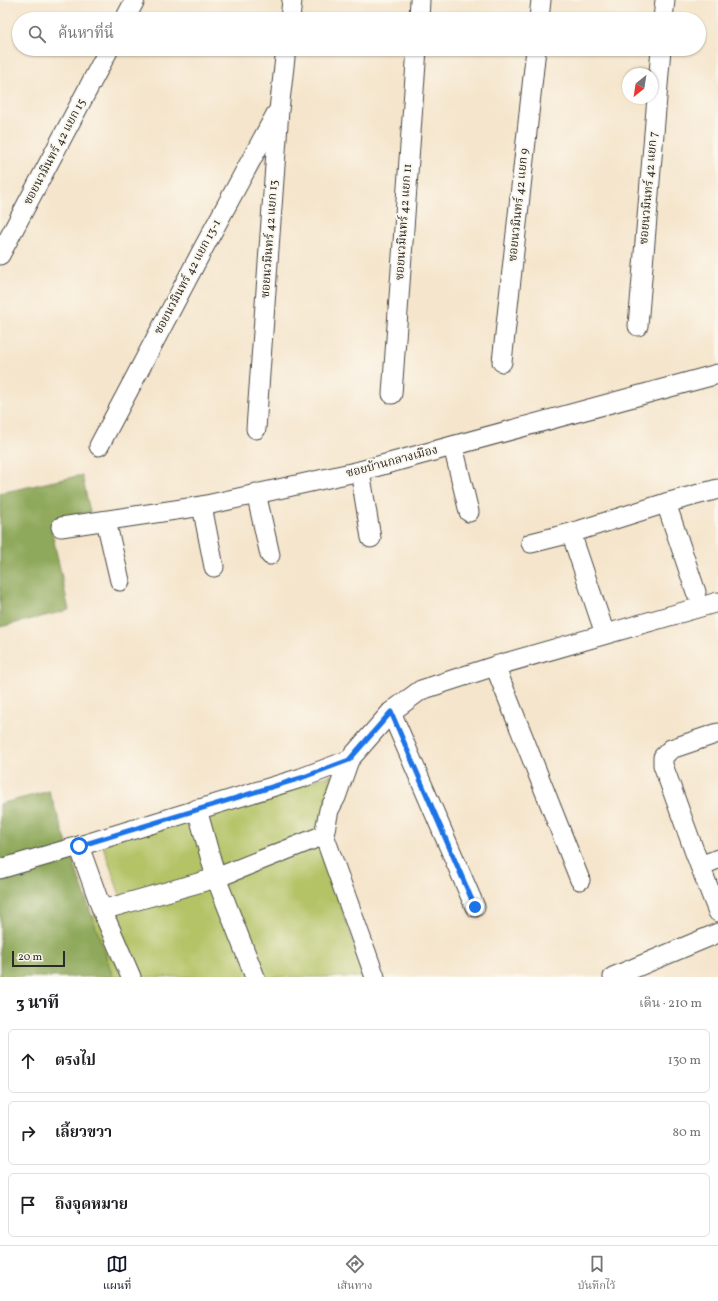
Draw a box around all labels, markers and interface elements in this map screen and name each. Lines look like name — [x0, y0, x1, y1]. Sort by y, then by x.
search box — [12, 12, 706, 56]
icon: search — [26, 23, 48, 45]
text: ค้นหาที่นี่ — [58, 24, 114, 45]
north arrow — [622, 68, 658, 104]
street label: ซอยนวมินทร์ 42 แยก 15 — [20, 96, 90, 208]
street label: ซอยนวมินทร์ 42 แยก 7 — [636, 131, 662, 245]
street label: ซอยนวมินทร์ 42 แยก 9 — [505, 147, 533, 263]
street label: ซอยนวมินทร์ 42 แยก 11 — [392, 163, 416, 281]
street label: ซอยนวมินทร์ 42 แยก 13 — [258, 179, 282, 299]
street label: ซอยนวมินทร์ 42 แยก 13-1 — [151, 217, 225, 337]
street label: ซอยบ้านกลางเมือง — [344, 442, 440, 482]
route start — [70, 837, 88, 855]
route end — [466, 898, 484, 916]
scale bar — [12, 949, 65, 968]
text: 20 m — [18, 950, 42, 965]
text: 3 นาที — [16, 992, 59, 1015]
text: เดิน · 210 m — [639, 995, 702, 1013]
icon: ahead — [17, 1050, 39, 1072]
text: ตรงไป — [55, 1051, 96, 1072]
text: 130 m — [668, 1052, 701, 1070]
icon: right — [17, 1122, 39, 1144]
text: เลี้ยวขวา — [55, 1123, 112, 1144]
text: 80 m — [672, 1124, 701, 1142]
icon: arrive — [17, 1194, 39, 1216]
text: ถึงจุดหมาย — [55, 1195, 128, 1216]
tab: แผนที่ — [103, 1253, 131, 1295]
tab: เส้นทาง — [337, 1253, 373, 1295]
tab: บันทึกไว้ — [578, 1253, 615, 1295]

